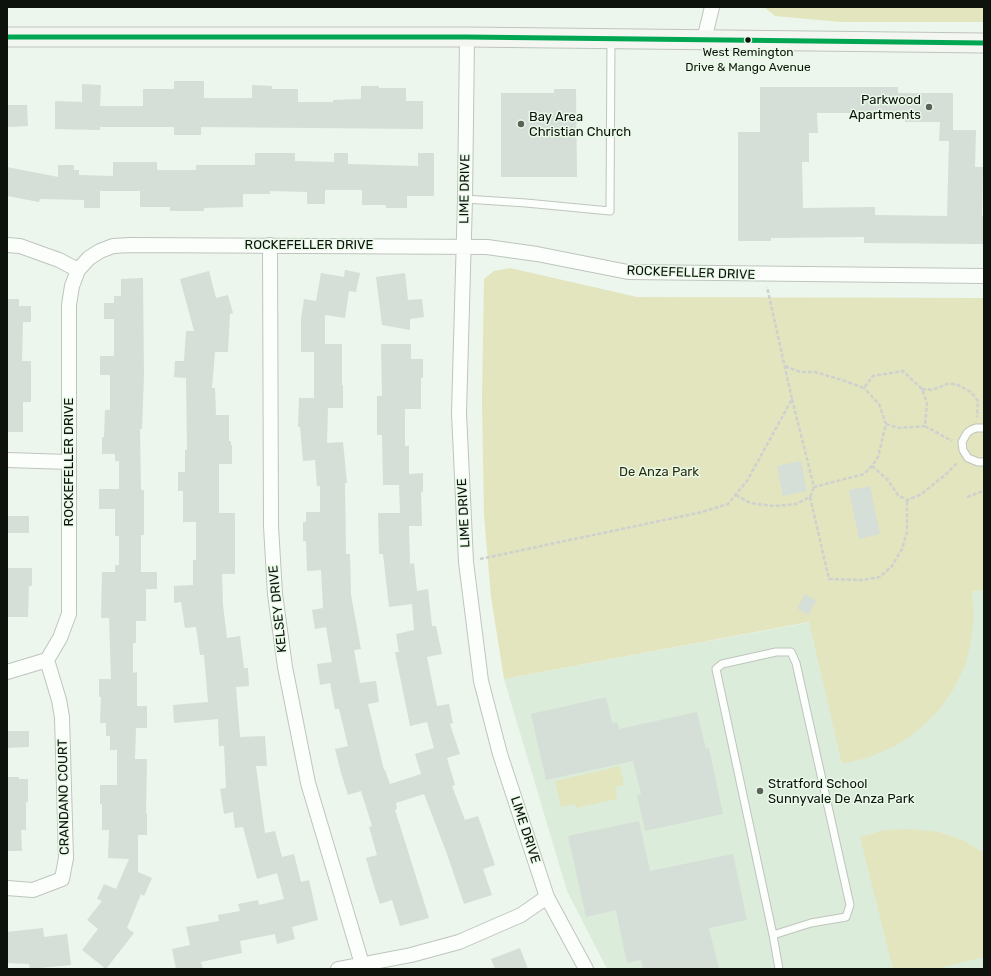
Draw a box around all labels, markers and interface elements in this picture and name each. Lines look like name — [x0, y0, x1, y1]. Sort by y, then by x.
marker: West Remington Drive & Mango Avenue — [743, 35, 753, 45]
place label: West Remington Drive & Mango Avenue — [685, 46, 811, 74]
place label: Parkwood Apartments — [849, 92, 921, 123]
marker: Parkwood Apartments — [924, 102, 934, 112]
place label: Bay Area Christian Church — [529, 109, 631, 140]
marker: Bay Area Christian Church — [516, 119, 526, 129]
street label: LIME DRIVE — [457, 154, 473, 224]
street label: ROCKEFELLER DRIVE — [245, 237, 373, 253]
street label: ROCKEFELLER DRIVE — [626, 263, 756, 283]
street label: ROCKEFELLER DRIVE — [61, 398, 77, 526]
park label: De Anza Park — [619, 464, 699, 480]
street label: LIME DRIVE — [454, 478, 474, 548]
street label: KELSEY DRIVE — [266, 564, 290, 654]
street label: CRANDANO COURT — [55, 739, 73, 855]
place label: Stratford School Sunnyvale De Anza Park — [768, 776, 914, 807]
marker: Stratford School Sunnyvale De Anza Park — [755, 786, 765, 796]
street label: LIME DRIVE — [507, 794, 543, 866]

